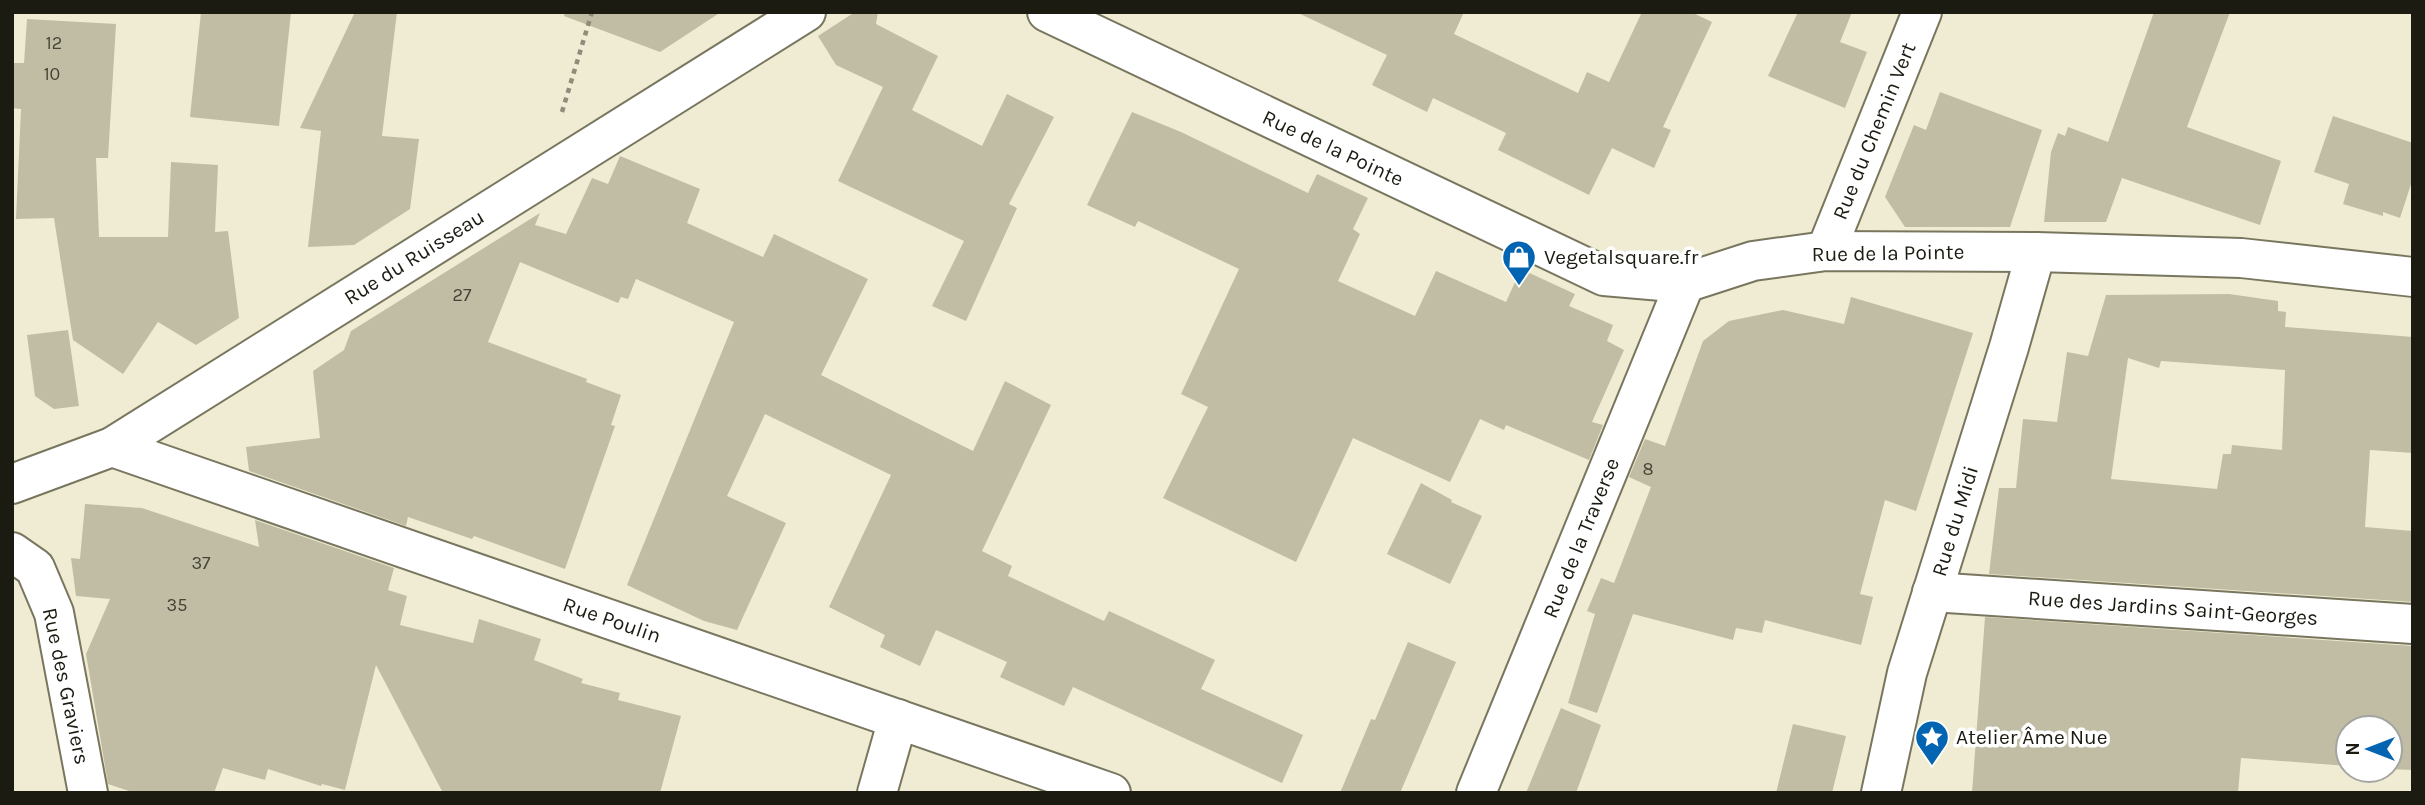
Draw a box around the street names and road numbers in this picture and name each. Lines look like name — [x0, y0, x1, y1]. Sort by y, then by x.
street label: Rue du Chemin Vert — [1828, 39, 1921, 223]
street label: Rue de la Pointe — [1259, 105, 1407, 191]
street label: Rue du Ruisseau — [340, 204, 488, 310]
street label: Rue de la Pointe — [1811, 240, 1965, 266]
street label: Rue de la Traverse — [1538, 454, 1624, 622]
street label: Rue du Midi — [1927, 463, 1983, 579]
street label: Rue des Jardins Saint-Georges — [2027, 586, 2319, 630]
street label: Rue Poulin — [560, 592, 664, 648]
street label: Rue des Graviers — [38, 605, 94, 767]

